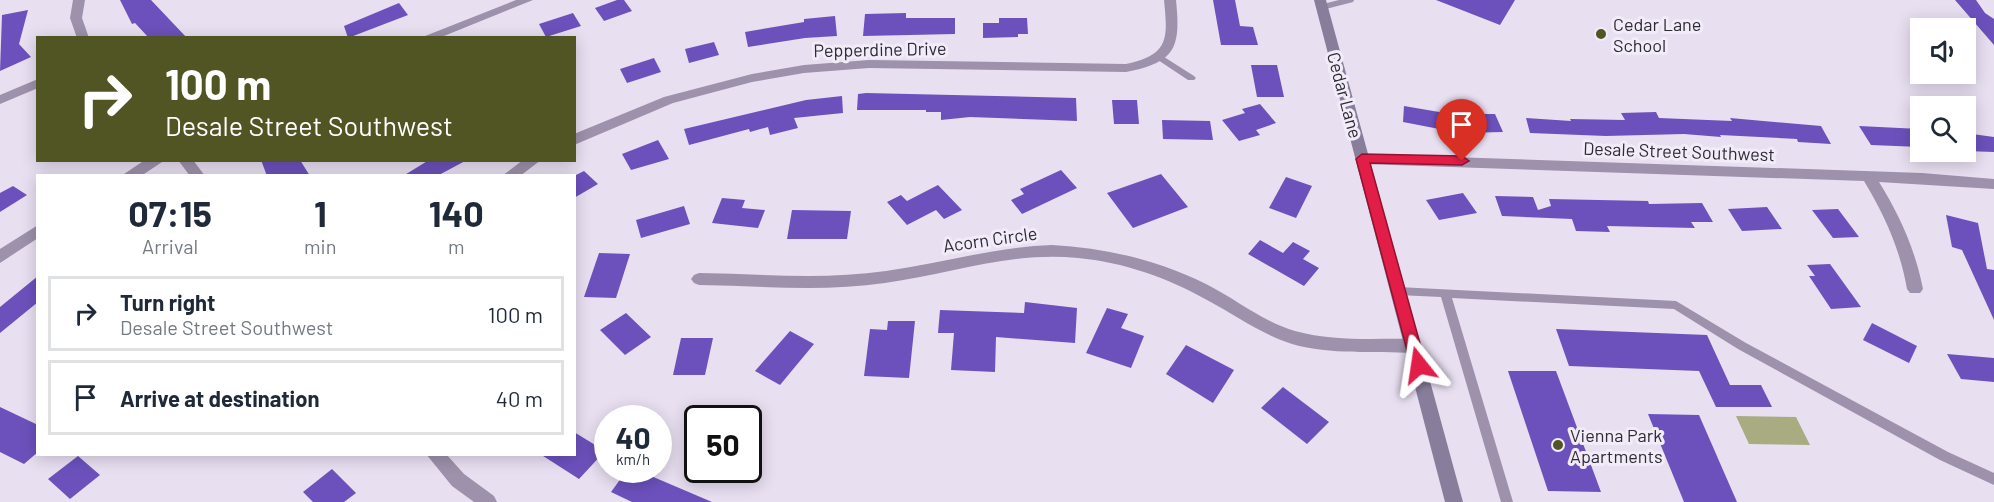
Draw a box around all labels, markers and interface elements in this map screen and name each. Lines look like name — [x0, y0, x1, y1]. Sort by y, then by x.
place label: Cedar Lane School — [1613, 13, 1701, 56]
map controls — [1910, 18, 1976, 162]
button: sound — [1910, 18, 1976, 84]
marker: Cedar Lane School — [1594, 27, 1608, 41]
street label: Pepperdine Drive — [813, 37, 947, 61]
street label: Cedar Lane — [1323, 50, 1367, 140]
text: 100 m — [165, 58, 271, 108]
icon: right — [66, 60, 144, 138]
button: search — [1910, 96, 1976, 162]
pin — [1436, 99, 1487, 161]
icon: arrive — [1445, 108, 1478, 141]
text: Desale Street Southwest — [165, 109, 453, 141]
street label: Desale Street Southwest — [1583, 137, 1775, 165]
text: 07:15 — [128, 191, 212, 234]
text: 1 — [314, 191, 327, 234]
text: 140 — [429, 191, 484, 234]
street label: Acorn Circle — [942, 222, 1038, 256]
text: Arrival — [142, 234, 198, 258]
text: min — [304, 234, 337, 258]
text: m — [448, 234, 465, 258]
text: Turn right — [120, 289, 215, 315]
icon: right — [69, 297, 102, 330]
text: 100 m — [488, 301, 543, 327]
text: Desale Street Southwest — [120, 315, 333, 339]
position arrow — [1387, 333, 1451, 397]
icon: arrive — [69, 381, 102, 414]
text: Arrive at destination — [120, 385, 319, 411]
text: 40 m — [496, 385, 543, 411]
speed limit sign: 50 — [684, 405, 762, 483]
text: 40 — [615, 419, 651, 455]
place label: Vienna Park Apartments — [1570, 424, 1663, 467]
marker: Vienna Park Apartments — [1551, 438, 1565, 452]
text: km/h — [616, 450, 650, 468]

